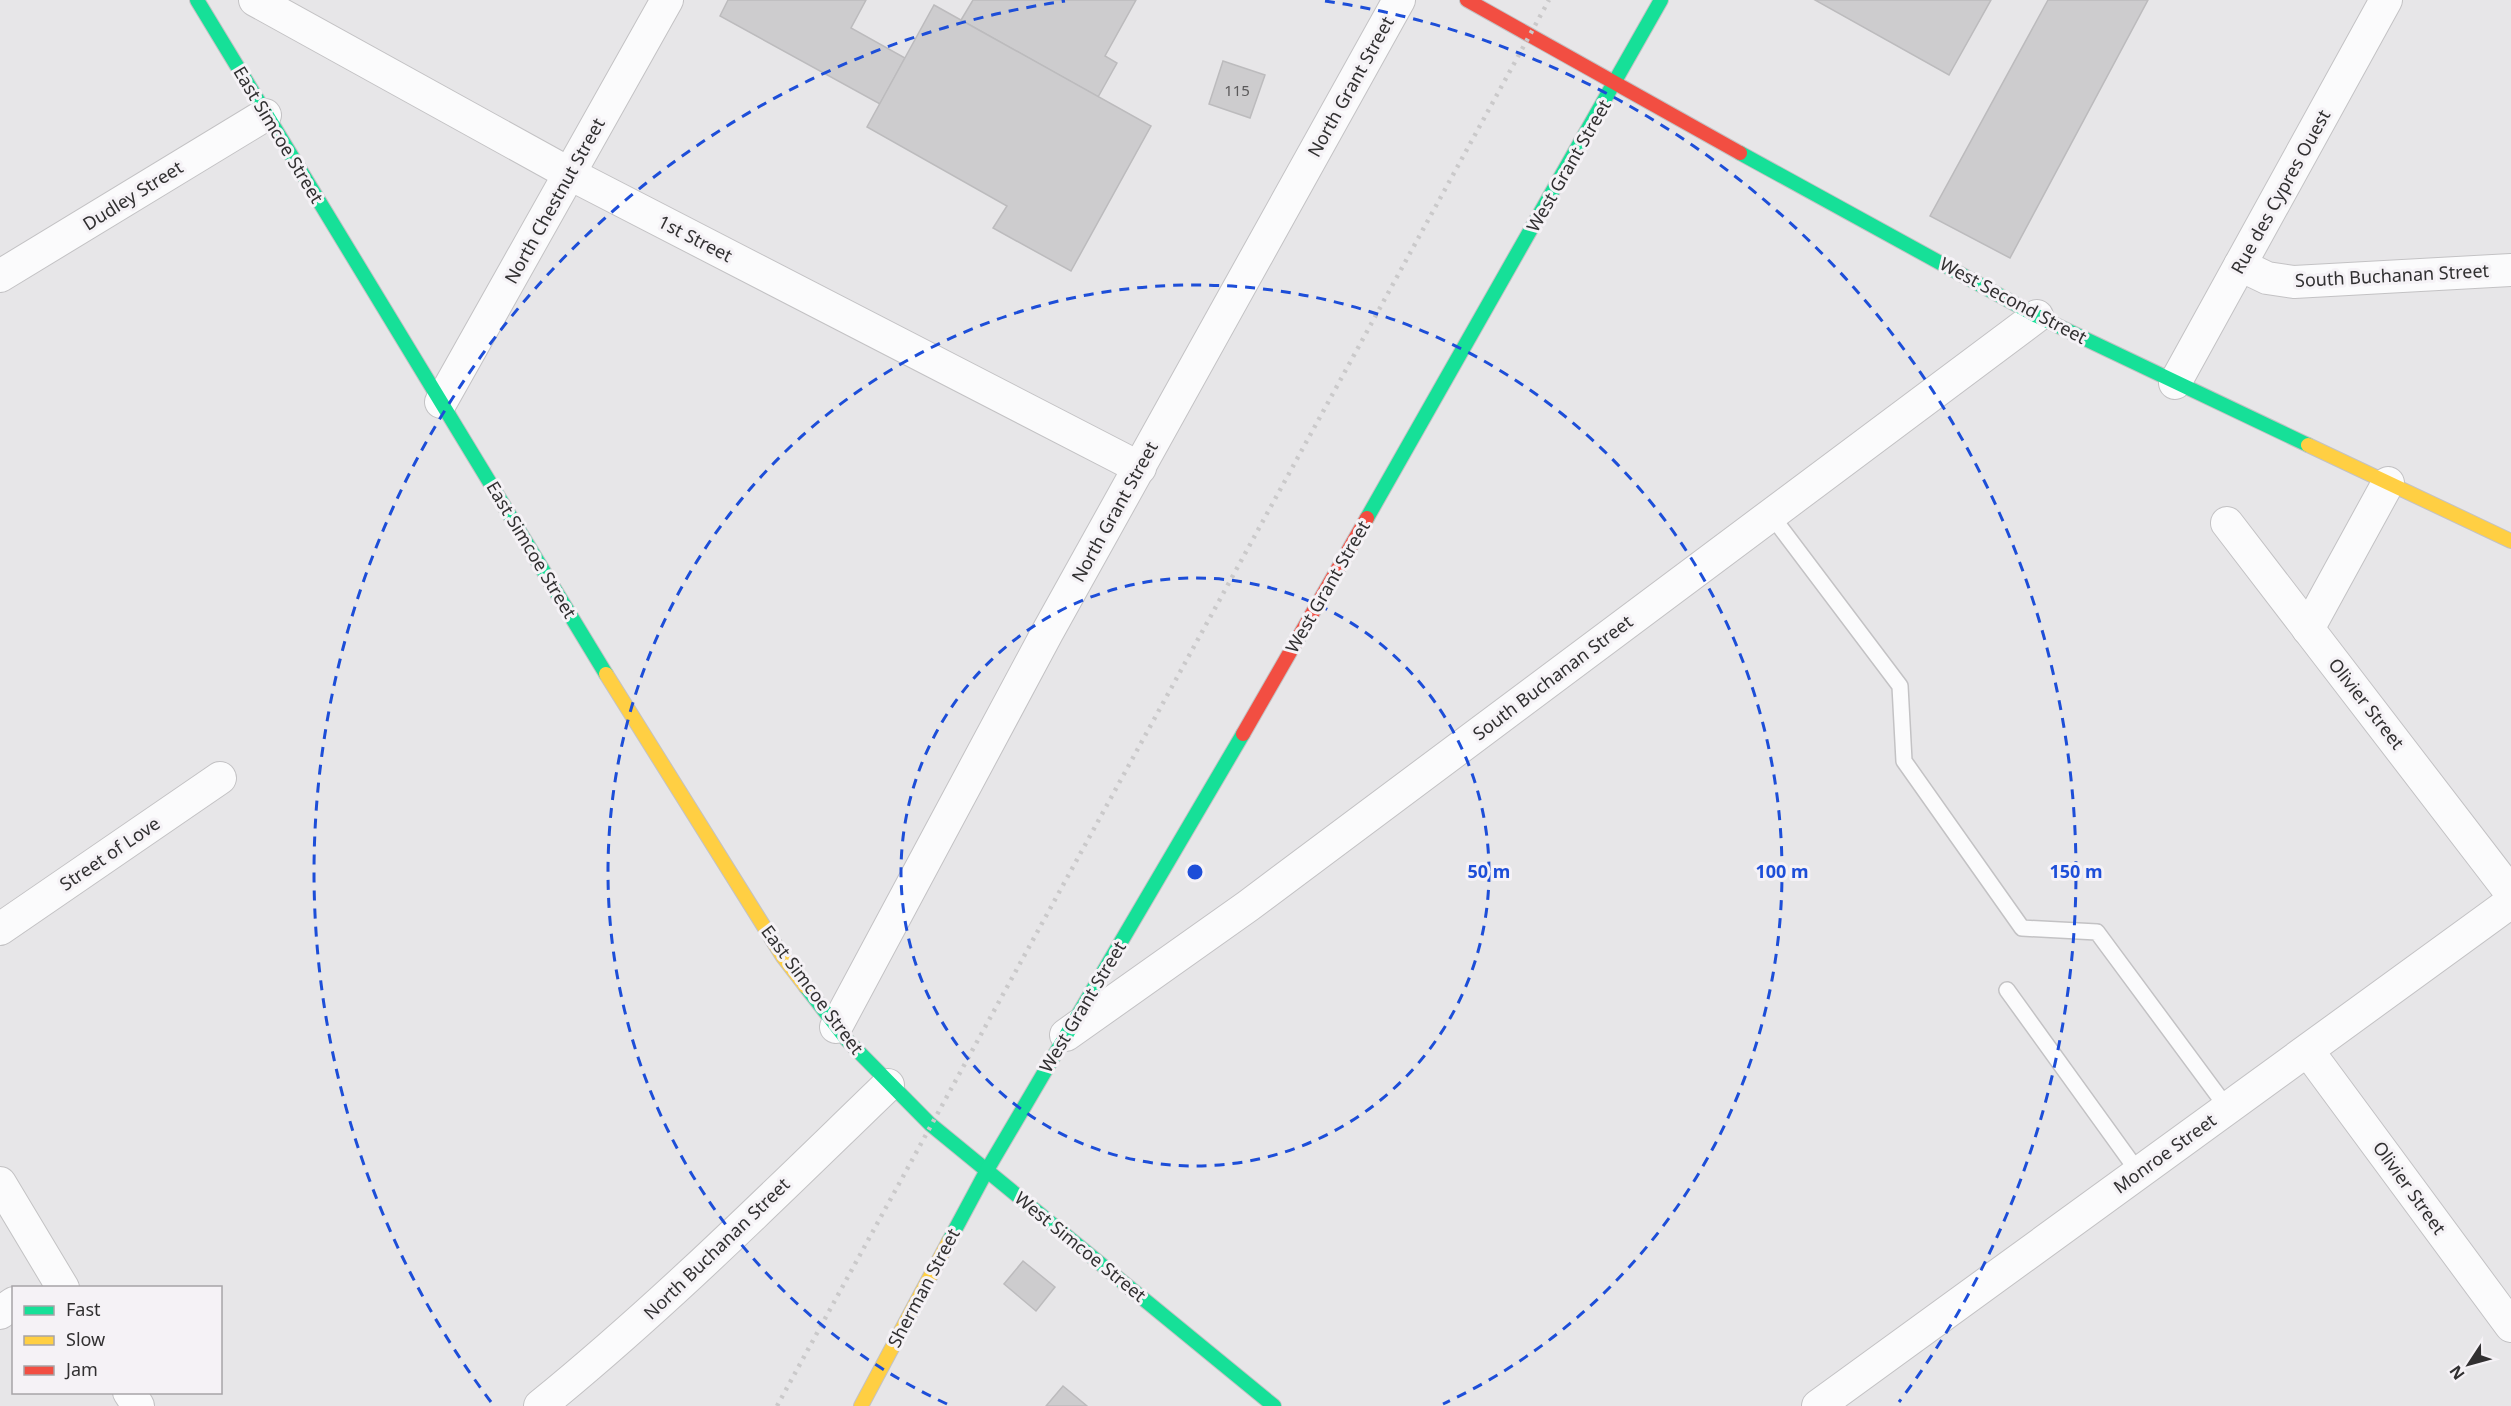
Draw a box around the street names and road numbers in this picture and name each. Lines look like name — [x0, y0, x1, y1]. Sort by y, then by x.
street label: North Grant Street — [1302, 12, 1399, 161]
street label: East Simcoe Street — [228, 61, 330, 208]
street label: West Grant Street — [1520, 94, 1616, 236]
street label: Rue des Cypres Ouest — [2225, 105, 2336, 278]
street label: North Chestnut Street — [499, 113, 610, 288]
street label: Dudley Street — [78, 155, 188, 236]
street label: 1st Street — [654, 209, 737, 267]
street label: West Second Street — [1936, 251, 2092, 349]
street label: South Buchanan Street — [2294, 258, 2490, 292]
street label: North Grant Street — [1066, 437, 1163, 586]
street label: East Simcoe Street — [481, 476, 583, 623]
street label: West Grant Street — [1279, 515, 1375, 657]
street label: South Buchanan Street — [1468, 609, 1638, 745]
street label: Olivier Street — [2324, 653, 2410, 754]
street label: Street of Love — [55, 811, 164, 896]
street label: East Simcoe Street — [756, 920, 870, 1059]
street label: West Grant Street — [1033, 936, 1131, 1077]
street label: Monroe Street — [2108, 1108, 2221, 1199]
street label: Olivier Street — [2368, 1136, 2452, 1239]
street label: North Buchanan Street — [638, 1172, 795, 1324]
street label: West Simcoe Street — [1010, 1186, 1152, 1307]
street label: Sherman Street — [882, 1223, 965, 1351]

